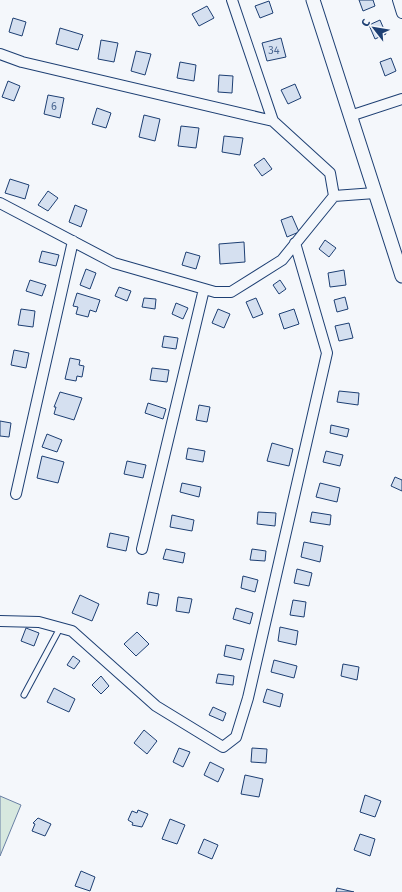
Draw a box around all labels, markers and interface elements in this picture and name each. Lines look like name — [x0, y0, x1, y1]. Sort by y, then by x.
north arrow — [354, 8, 394, 48]
text: С — [359, 16, 373, 29]
house number: 34 — [268, 44, 280, 57]
house number: 6 — [51, 100, 57, 113]

